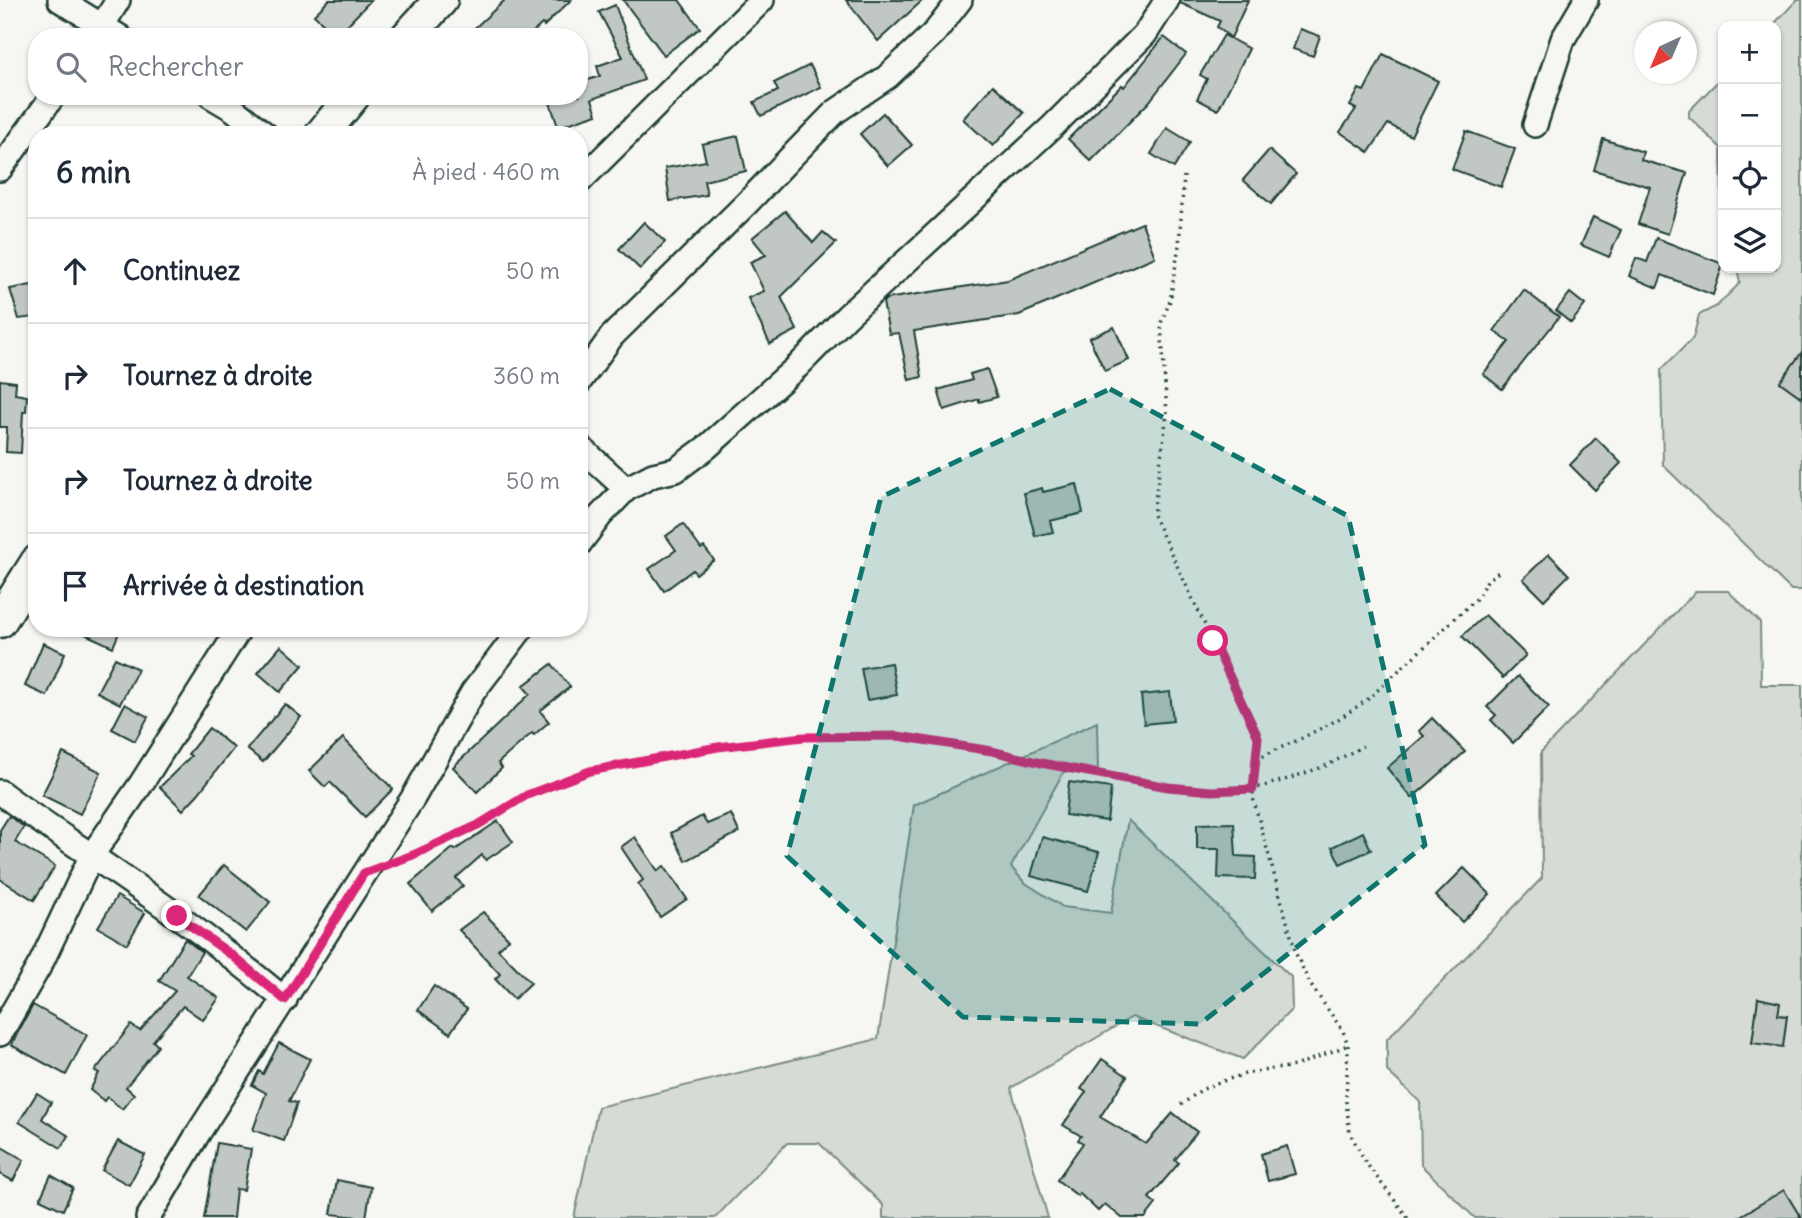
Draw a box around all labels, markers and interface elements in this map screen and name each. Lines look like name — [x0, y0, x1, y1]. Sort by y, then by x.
north arrow — [1634, 21, 1697, 84]
map controls — [1718, 21, 1781, 273]
button: + — [1718, 21, 1781, 84]
search box — [28, 28, 588, 105]
icon: search — [52, 48, 90, 86]
text: Rechercher — [108, 50, 244, 83]
button: − — [1718, 84, 1781, 147]
button: locate — [1718, 147, 1781, 210]
text: 6 min — [56, 153, 131, 191]
text: À pied · 460 m — [412, 157, 560, 186]
button: layers — [1718, 210, 1781, 273]
icon: ahead — [56, 252, 94, 290]
text: Continuez — [123, 254, 240, 287]
text: 50 m — [506, 256, 560, 285]
icon: right — [56, 357, 94, 395]
text: Tournez à droite — [123, 359, 313, 392]
text: 360 m — [493, 361, 560, 390]
icon: right — [56, 462, 94, 500]
text: Tournez à droite — [123, 464, 313, 497]
text: 50 m — [506, 466, 560, 495]
icon: arrive — [56, 567, 94, 605]
text: Arrivée à destination — [123, 569, 364, 602]
route start — [1197, 625, 1228, 656]
route end — [161, 900, 192, 931]

